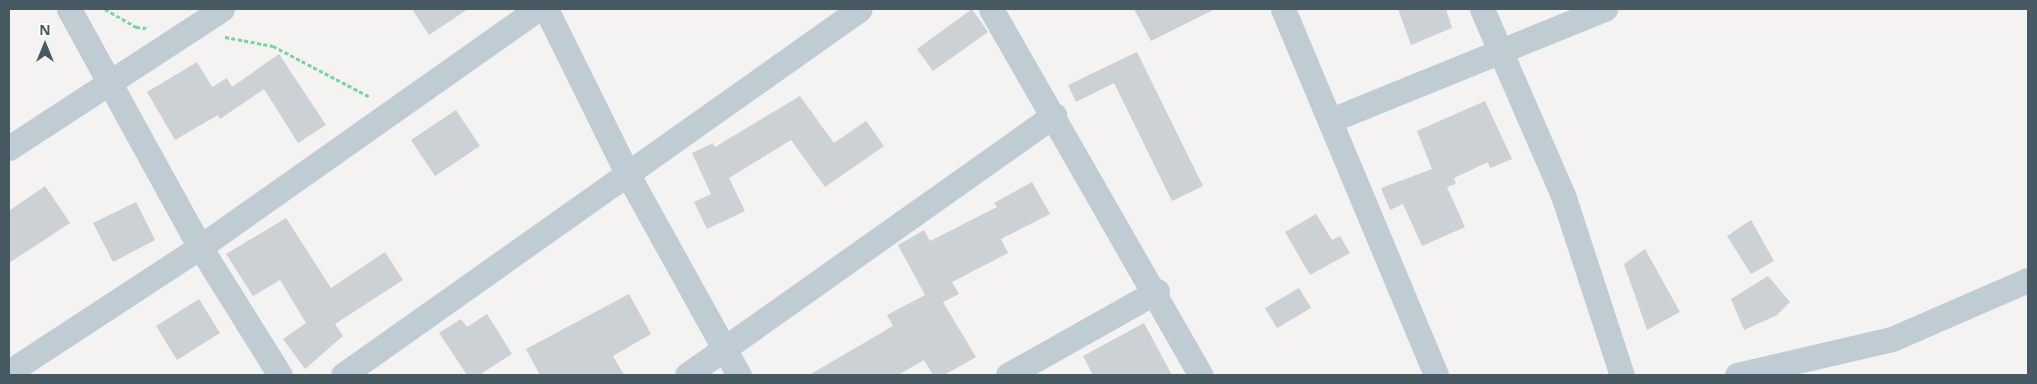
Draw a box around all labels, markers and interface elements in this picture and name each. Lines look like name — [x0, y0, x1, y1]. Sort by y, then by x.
north arrow — [20, 20, 70, 70]
text: N — [39, 20, 51, 39]

